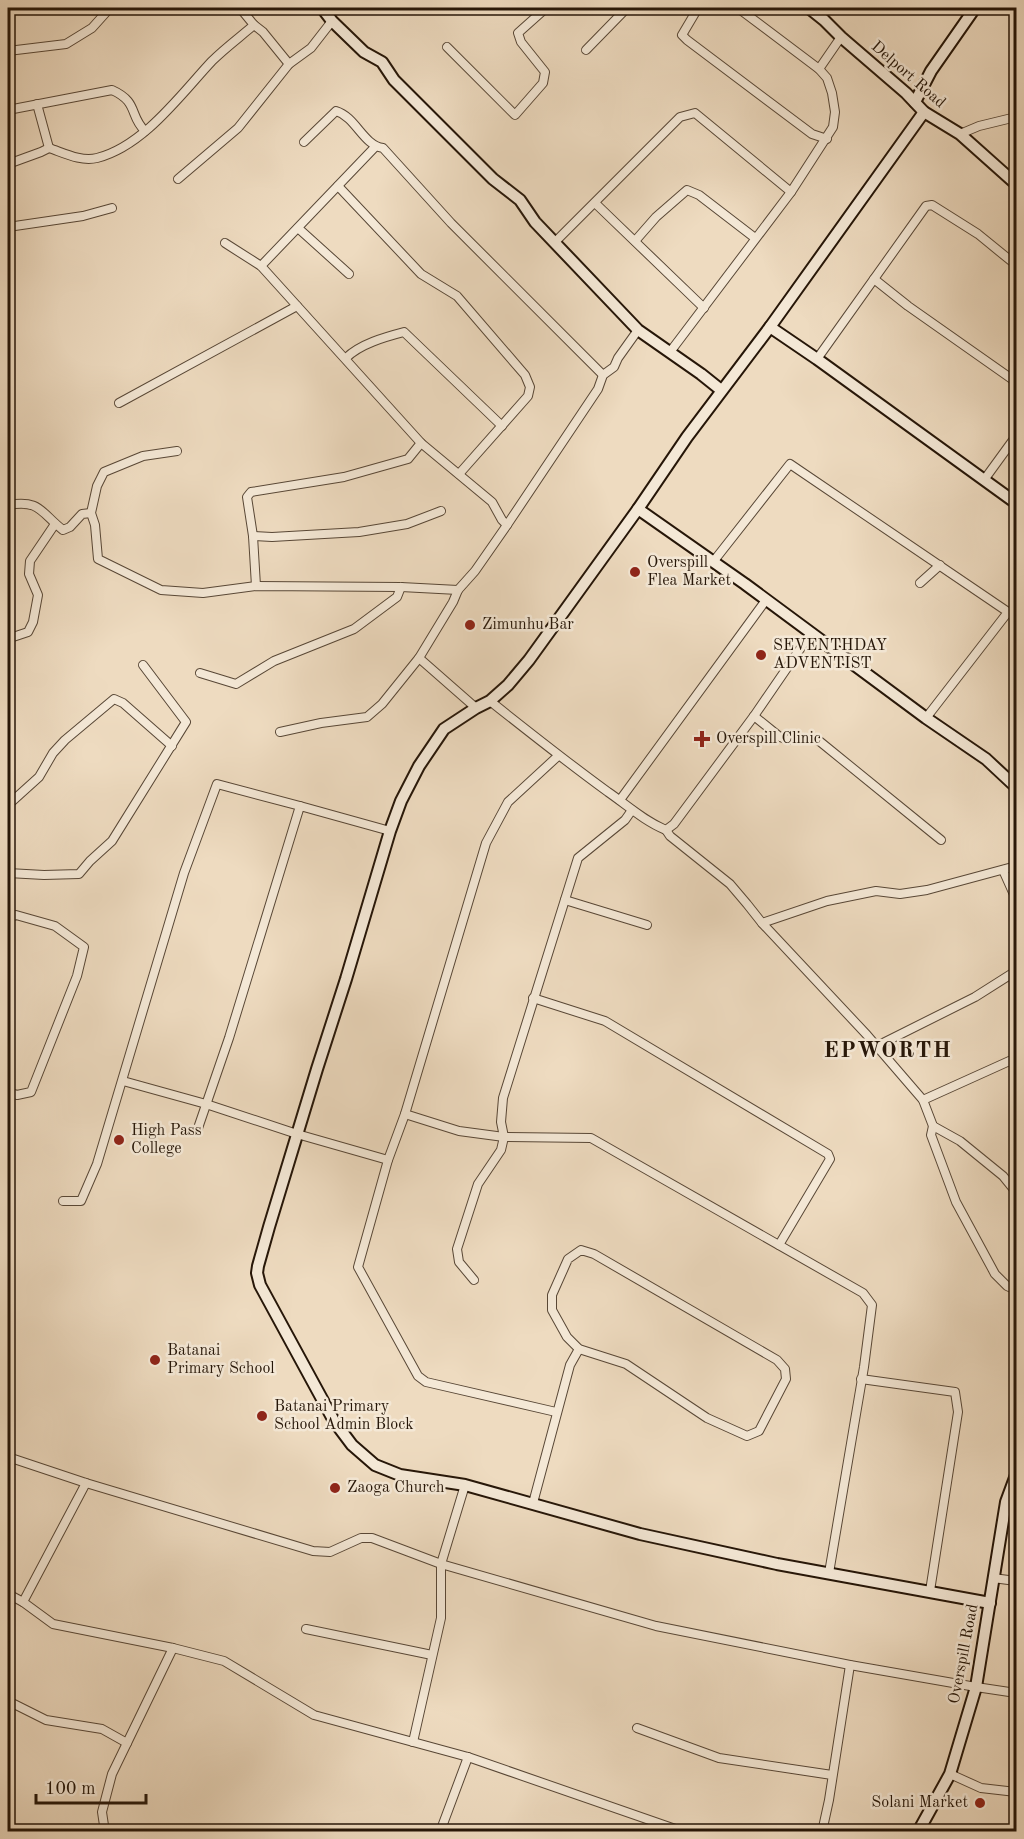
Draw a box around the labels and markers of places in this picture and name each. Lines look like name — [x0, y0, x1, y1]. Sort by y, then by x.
place label: Overspill Flea Market — [647, 555, 731, 589]
marker: Overspill Flea Market — [628, 565, 642, 579]
place label: Zimunhu Bar — [482, 617, 574, 633]
marker: Zimunhu Bar — [463, 618, 477, 632]
place label: SEVENTHDAY ADVENTIST — [773, 638, 887, 672]
marker: SEVENTHDAY ADVENTIST — [754, 648, 768, 662]
marker: Overspill Clinic — [693, 730, 711, 748]
place label: Overspill Clinic — [716, 731, 821, 747]
place label: High Pass College — [131, 1123, 202, 1157]
marker: High Pass College — [112, 1133, 126, 1147]
place label: Batanai Primary School — [167, 1343, 275, 1377]
marker: Batanai Primary School — [148, 1353, 162, 1367]
place label: Batanai Primary School Admin Block — [274, 1399, 414, 1433]
marker: Batanai Primary School Admin Block — [255, 1409, 269, 1423]
place label: Zaoga Church — [347, 1480, 445, 1496]
marker: Zaoga Church — [328, 1481, 342, 1495]
place label: Solani Market — [871, 1795, 968, 1811]
marker: Solani Market — [973, 1796, 987, 1810]

